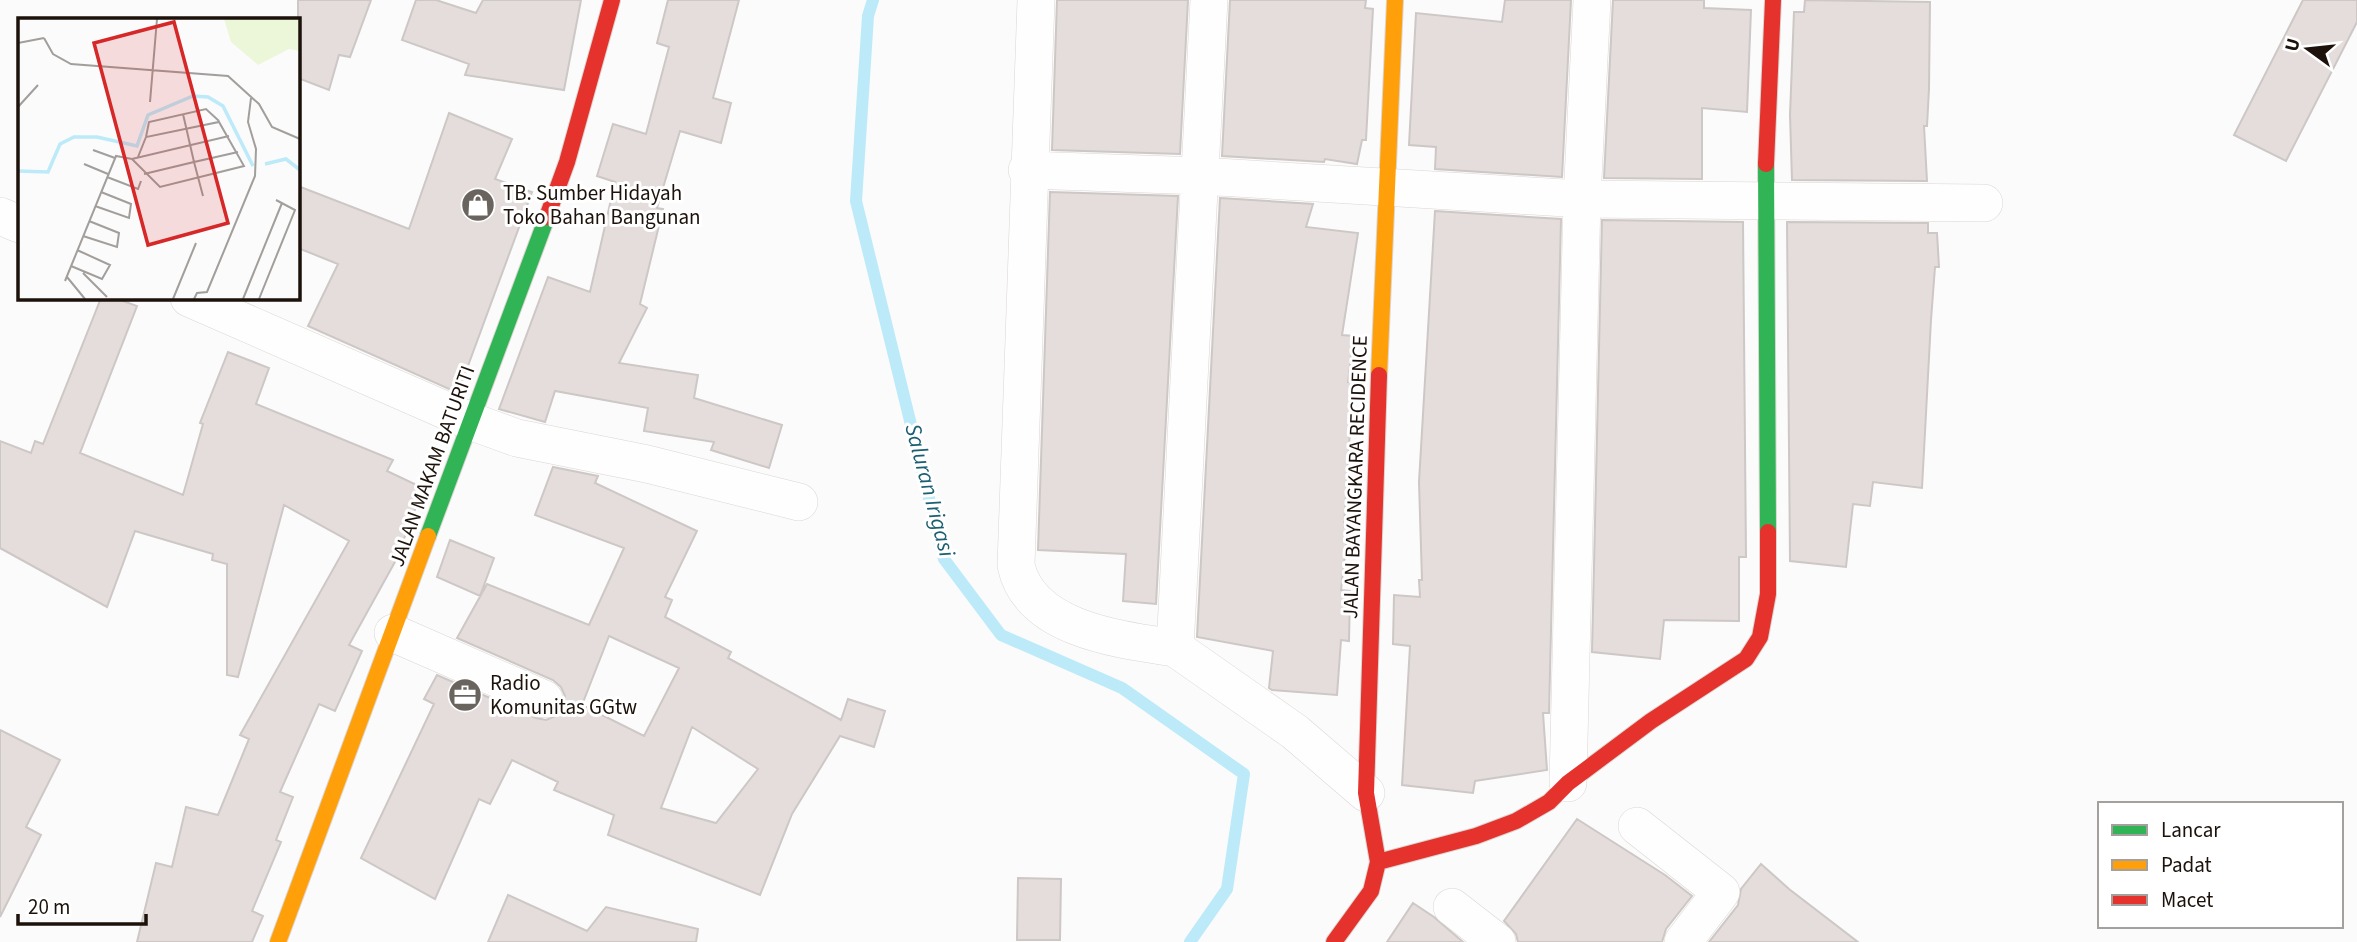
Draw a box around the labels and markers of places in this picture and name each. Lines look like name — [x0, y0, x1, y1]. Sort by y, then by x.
place label: TB. Sumber Hidayah Toko Bahan Bangunan — [503, 178, 700, 232]
shop icon: TB. Sumber Hidayah Toko Bahan Bangunan — [459, 186, 497, 224]
place label: Radio Komunitas GGtw — [490, 668, 637, 722]
office icon: Radio Komunitas GGtw — [446, 676, 484, 714]

